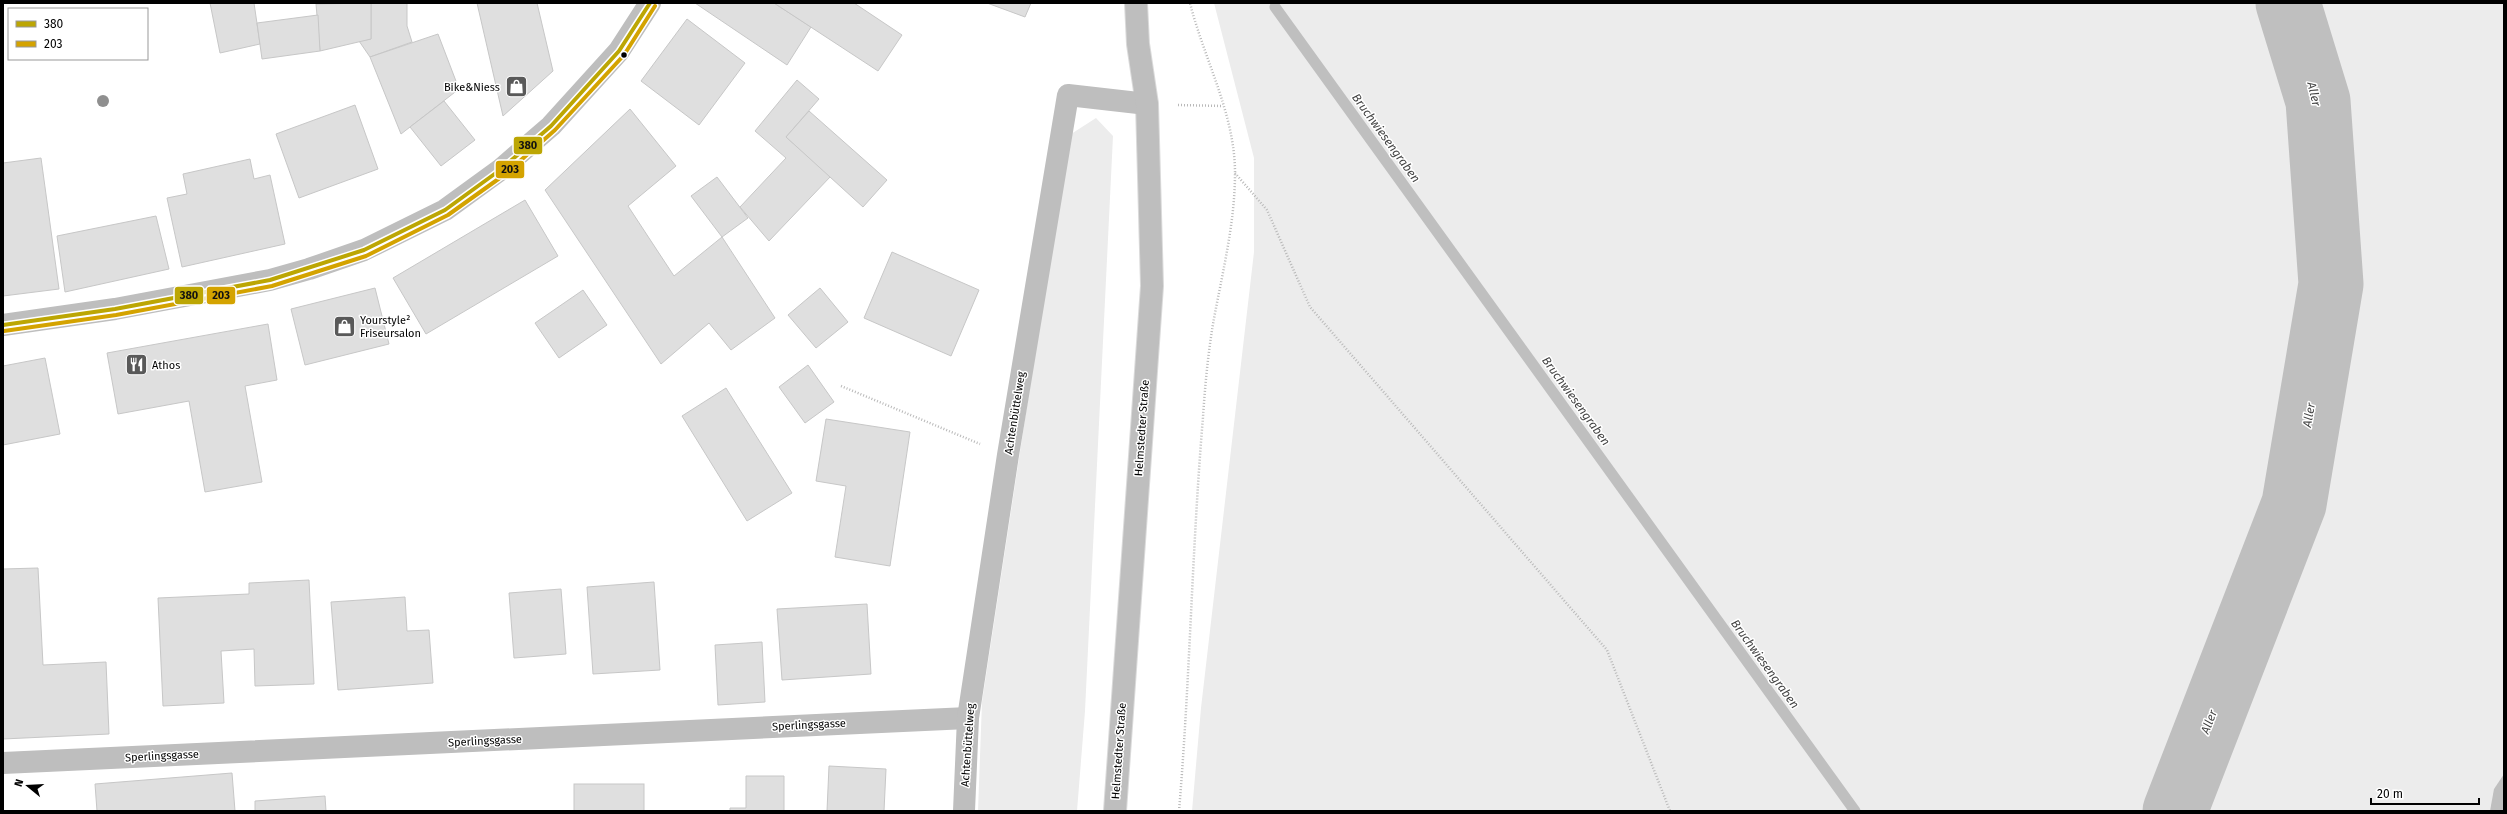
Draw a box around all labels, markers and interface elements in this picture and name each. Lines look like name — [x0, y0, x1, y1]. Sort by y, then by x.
legend — [8, 8, 148, 60]
text: 380 — [44, 17, 64, 31]
text: 203 — [44, 37, 63, 51]
unlabelled marker — [619, 50, 629, 60]
shop icon: Bike&Niess — [503, 74, 529, 100]
water label: Aller — [2304, 80, 2324, 108]
place label: Bike&Niess — [444, 81, 500, 94]
water label: Bruchwiesengraben — [1349, 91, 1423, 185]
line badge: 380 — [513, 136, 543, 155]
text: 380 — [518, 139, 538, 152]
line badge: 203 — [495, 160, 525, 179]
text: 203 — [501, 163, 519, 176]
line badge: 380 — [174, 286, 204, 305]
line badge: 203 — [206, 286, 236, 305]
text: 380 — [179, 289, 199, 302]
text: 203 — [212, 289, 230, 302]
shop icon: Yourstyle² Friseursalon — [331, 313, 357, 339]
place label: Yourstyle² Friseursalon — [360, 314, 421, 340]
restaurant icon: Athos — [124, 352, 150, 378]
water label: Bruchwiesengraben — [1539, 354, 1613, 448]
place label: Athos — [152, 359, 180, 372]
street label: Achtenbüttelweg — [1002, 370, 1028, 455]
street label: Helmstedter Straße — [1132, 379, 1152, 477]
water label: Aller — [2300, 401, 2318, 429]
water label: Bruchwiesengraben — [1728, 617, 1802, 711]
street label: Achtenbüttelweg — [959, 702, 977, 787]
street label: Helmstedter Straße — [1109, 702, 1129, 800]
water label: Aller — [2198, 708, 2220, 737]
street label: Sperlingsgasse — [772, 717, 846, 733]
street label: Sperlingsgasse — [448, 733, 522, 749]
street label: Sperlingsgasse — [125, 748, 199, 764]
north arrow — [8, 766, 48, 806]
text: N — [12, 778, 26, 789]
scale bar — [2371, 780, 2479, 806]
text: 20 m — [2377, 787, 2403, 801]

